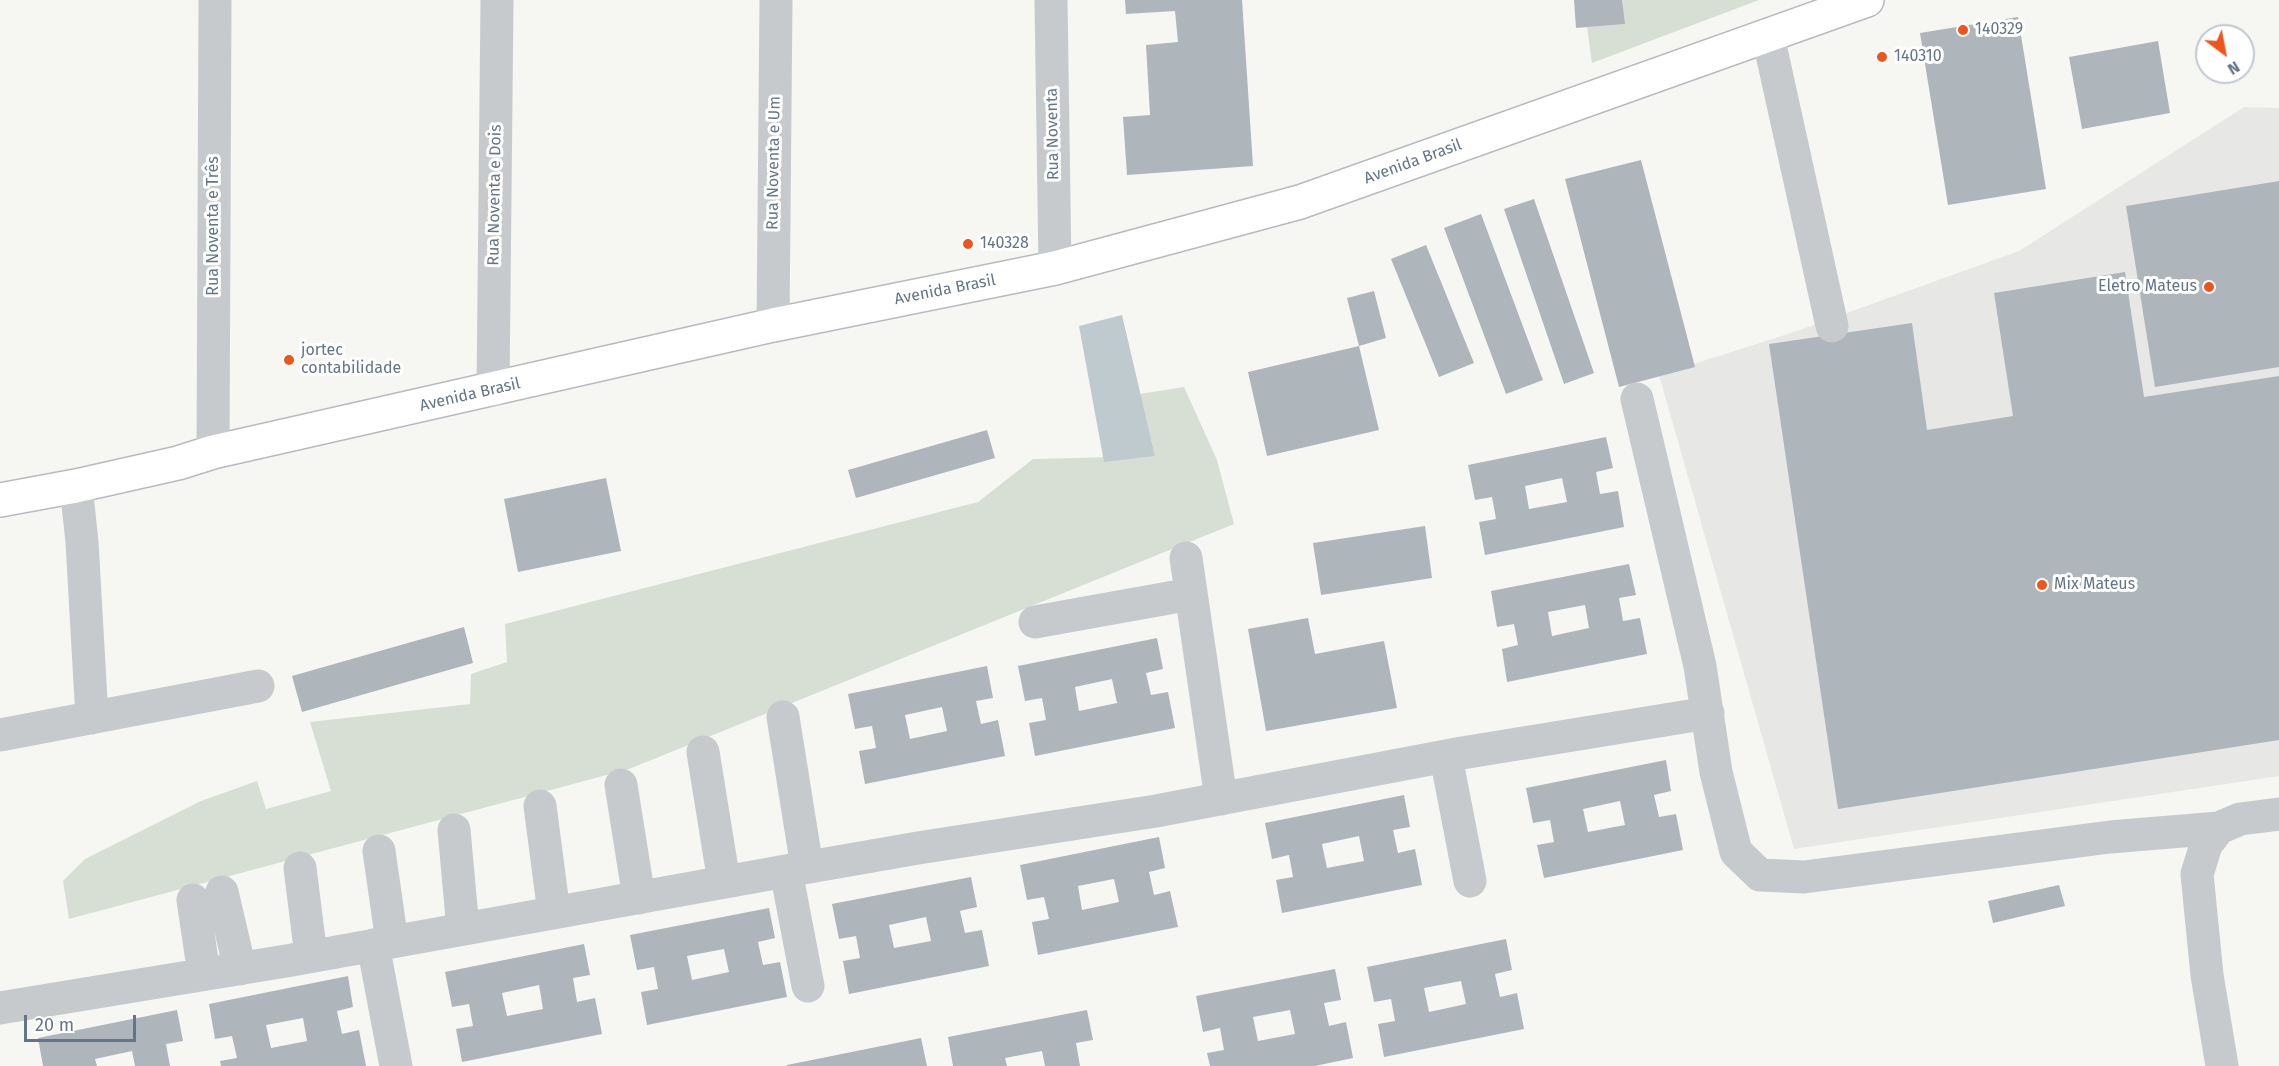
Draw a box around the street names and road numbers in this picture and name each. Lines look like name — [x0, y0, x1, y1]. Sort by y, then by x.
street label: Rua Noventa — [1043, 88, 1063, 180]
street label: Rua Noventa e Um — [763, 96, 785, 230]
street label: Rua Noventa e Dois — [484, 124, 506, 266]
street label: Avenida Brasil — [1361, 135, 1465, 189]
street label: Rua Noventa e Três — [204, 156, 224, 296]
street label: Avenida Brasil — [893, 271, 997, 309]
street label: Avenida Brasil — [418, 374, 522, 416]

